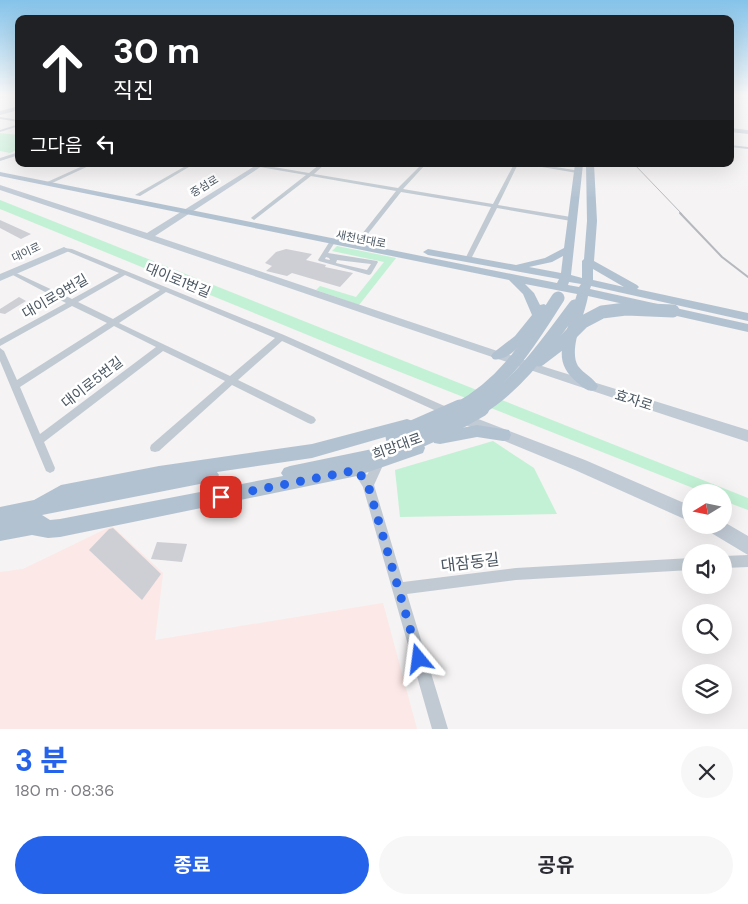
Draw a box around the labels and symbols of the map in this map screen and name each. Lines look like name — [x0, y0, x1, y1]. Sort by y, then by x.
street label: 중섬로 — [187, 172, 221, 200]
street label: 새천년대로 — [335, 227, 387, 251]
street label: 대이로 — [9, 239, 43, 265]
street label: 대이로1번길 — [143, 259, 213, 301]
street label: 대이로9번길 — [19, 270, 91, 322]
street label: 대이로5번길 — [58, 352, 126, 412]
street label: 효자로 — [613, 385, 655, 415]
street label: 희망대로 — [370, 429, 424, 463]
pin — [200, 476, 242, 518]
north arrow — [682, 484, 732, 534]
street label: 대잠동길 — [440, 548, 501, 577]
position arrow — [392, 632, 444, 684]

